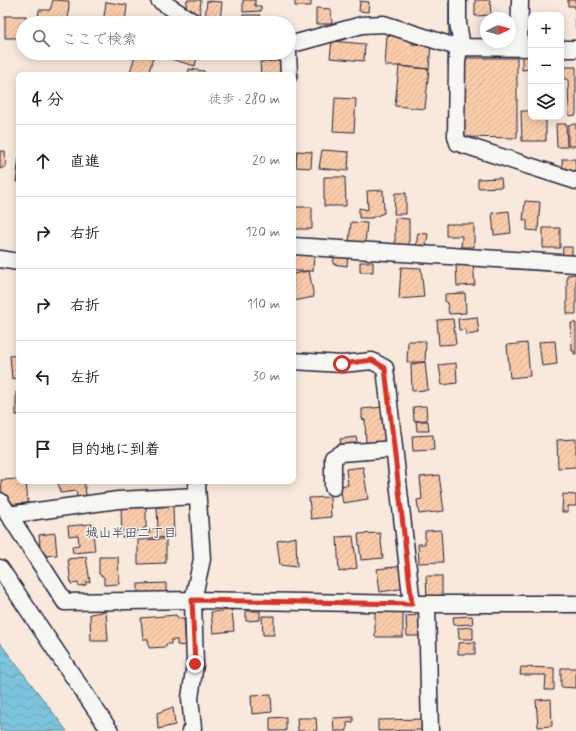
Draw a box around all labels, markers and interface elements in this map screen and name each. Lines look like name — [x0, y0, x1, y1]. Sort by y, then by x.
north arrow — [480, 12, 516, 48]
map controls — [528, 12, 564, 120]
button: + — [528, 12, 564, 48]
search box — [16, 16, 296, 60]
icon: search — [30, 27, 52, 49]
text: ここで検索 — [62, 30, 137, 50]
button: − — [528, 48, 564, 84]
button: layers — [528, 84, 564, 120]
text: 4 分 — [32, 89, 63, 111]
text: 徒歩 · 280 m — [209, 91, 280, 108]
icon: ahead — [32, 150, 54, 172]
text: 直進 — [70, 152, 100, 172]
text: 20 m — [252, 152, 280, 169]
icon: right — [32, 222, 54, 244]
text: 右折 — [70, 224, 100, 244]
text: 120 m — [246, 224, 280, 241]
icon: right — [32, 294, 54, 316]
text: 右折 — [70, 296, 100, 316]
text: 110 m — [247, 296, 280, 313]
route start — [333, 355, 351, 373]
icon: left — [32, 366, 54, 388]
text: 左折 — [70, 368, 100, 388]
text: 30 m — [253, 368, 280, 385]
icon: arrive — [32, 438, 54, 460]
text: 目的地に到着 — [70, 440, 160, 460]
district label: 城山半田二丁目 — [85, 525, 177, 542]
route end — [186, 655, 204, 673]

